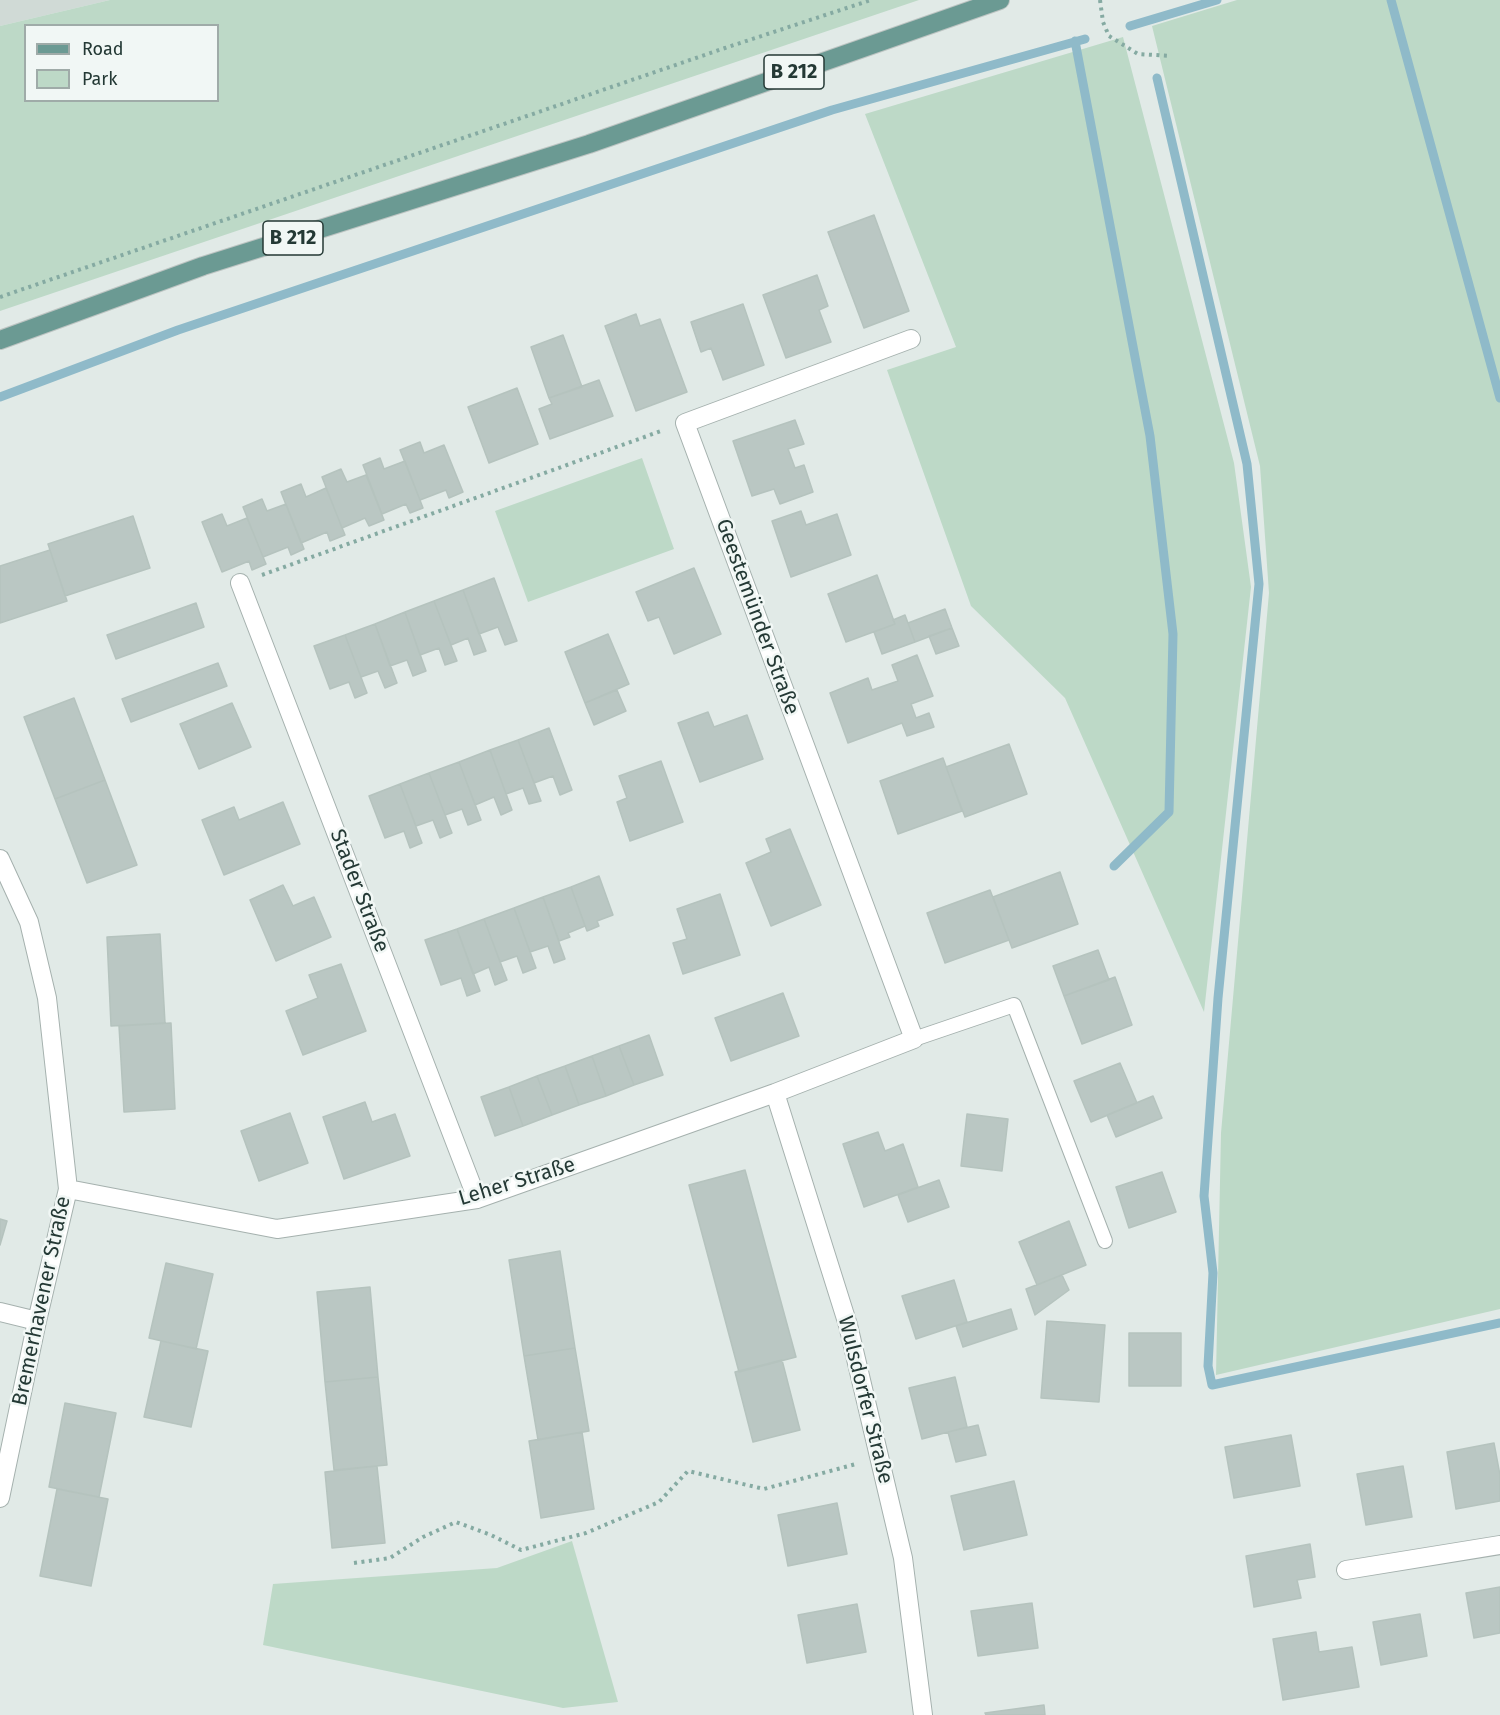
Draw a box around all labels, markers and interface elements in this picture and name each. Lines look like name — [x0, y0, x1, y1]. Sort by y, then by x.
legend — [24, 24, 219, 102]
text: Road — [82, 38, 124, 60]
road number: B 212 — [764, 55, 824, 89]
text: Park — [82, 68, 117, 90]
road number: B 212 — [263, 221, 323, 255]
street label: Geestemünder Straße — [710, 516, 804, 718]
street label: Stader Straße — [324, 826, 394, 956]
street label: Leher Straße — [456, 1152, 578, 1212]
street label: Bremerhavener Straße — [7, 1194, 77, 1408]
street label: Wulsdorfer Straße — [832, 1314, 898, 1486]

